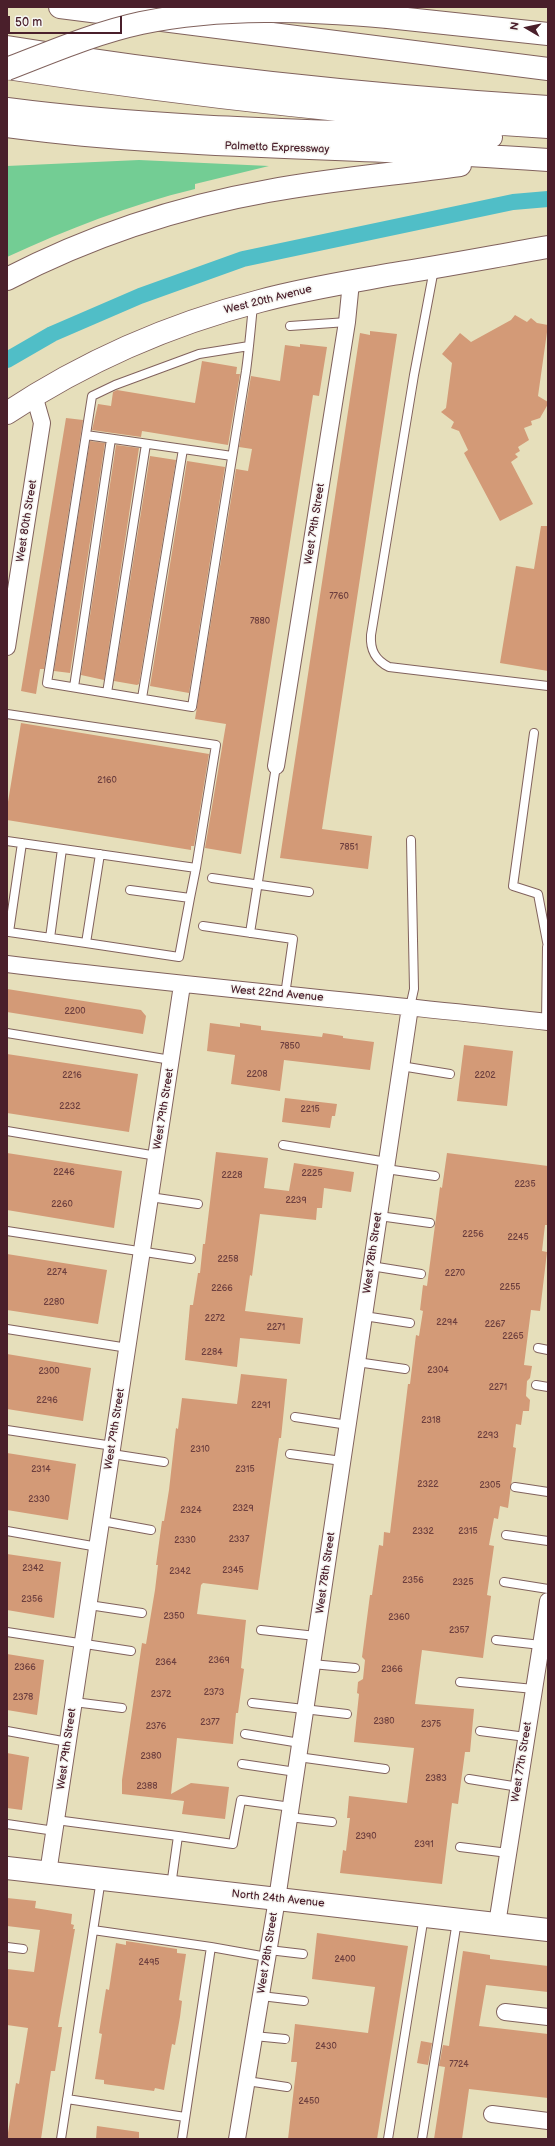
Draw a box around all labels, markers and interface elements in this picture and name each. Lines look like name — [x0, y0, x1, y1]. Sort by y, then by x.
scale bar — [10, 8, 124, 34]
north arrow — [507, 8, 547, 48]
text: 50 m — [15, 15, 42, 30]
text: N — [508, 21, 522, 31]
street label: Palmetto Expressway — [224, 140, 330, 156]
street label: West 20th Avenue — [223, 283, 313, 317]
street label: West 80th Street — [14, 479, 40, 563]
street label: West 79th Street — [302, 482, 328, 566]
house number: 7760 — [329, 592, 349, 602]
house number: 7880 — [250, 617, 270, 627]
house number: 2160 — [97, 776, 117, 786]
house number: 7851 — [340, 843, 358, 853]
street label: West 22nd Avenue — [230, 983, 324, 1005]
house number: 2200 — [64, 1007, 86, 1017]
house number: 7850 — [280, 1042, 300, 1052]
street label: West 79th Street — [151, 1067, 177, 1151]
house number: 2208 — [246, 1070, 268, 1080]
house number: 2216 — [62, 1071, 82, 1081]
house number: 2202 — [474, 1071, 496, 1081]
house number: 2232 — [59, 1102, 81, 1112]
house number: 2215 — [300, 1105, 320, 1115]
house number: 2246 — [53, 1168, 75, 1178]
house number: 2225 — [301, 1169, 323, 1179]
house number: 2228 — [221, 1171, 243, 1181]
house number: 2235 — [514, 1180, 536, 1190]
house number: 2239 — [285, 1196, 307, 1206]
house number: 2260 — [51, 1200, 73, 1210]
street label: West 78th Street — [361, 1211, 385, 1295]
house number: 2256 — [462, 1230, 484, 1240]
house number: 2245 — [507, 1233, 529, 1243]
house number: 2258 — [217, 1255, 239, 1265]
house number: 2274 — [47, 1268, 67, 1278]
house number: 2270 — [445, 1269, 465, 1279]
house number: 2255 — [500, 1283, 520, 1293]
house number: 2266 — [211, 1284, 233, 1294]
house number: 2280 — [43, 1298, 65, 1308]
house number: 2272 — [205, 1314, 225, 1324]
house number: 2294 — [436, 1318, 458, 1328]
house number: 2267 — [485, 1320, 505, 1330]
house number: 2271 — [267, 1323, 285, 1333]
house number: 2265 — [502, 1332, 524, 1342]
house number: 2284 — [201, 1348, 223, 1358]
house number: 2304 — [427, 1366, 449, 1376]
house number: 2300 — [38, 1367, 60, 1377]
house number: 2271 — [489, 1383, 507, 1393]
street label: West 79th Street — [102, 1387, 128, 1471]
house number: 2296 — [36, 1396, 58, 1406]
house number: 2291 — [251, 1401, 271, 1411]
house number: 2318 — [421, 1416, 441, 1426]
house number: 2293 — [477, 1431, 499, 1441]
house number: 2310 — [190, 1445, 210, 1455]
house number: 2314 — [31, 1465, 51, 1475]
house number: 2315 — [235, 1465, 255, 1475]
house number: 2322 — [417, 1480, 439, 1490]
house number: 2305 — [479, 1481, 501, 1491]
house number: 2330 — [28, 1495, 50, 1505]
house number: 2329 — [232, 1504, 254, 1514]
house number: 2324 — [180, 1506, 202, 1516]
house number: 2332 — [412, 1527, 434, 1537]
house number: 2315 — [458, 1527, 478, 1537]
street label: West 78th Street — [314, 1531, 338, 1615]
house number: 2337 — [229, 1535, 249, 1545]
house number: 2330 — [174, 1536, 196, 1546]
house number: 2342 — [22, 1564, 44, 1574]
house number: 2345 — [222, 1566, 244, 1576]
house number: 2342 — [169, 1567, 191, 1577]
house number: 2356 — [402, 1576, 424, 1586]
house number: 2325 — [452, 1578, 474, 1588]
house number: 2356 — [21, 1595, 43, 1605]
house number: 2350 — [163, 1612, 185, 1622]
house number: 2360 — [388, 1613, 410, 1623]
house number: 2357 — [449, 1626, 469, 1636]
house number: 2369 — [208, 1656, 230, 1666]
house number: 2364 — [155, 1658, 177, 1668]
house number: 2366 — [14, 1663, 36, 1673]
house number: 2366 — [381, 1665, 403, 1675]
house number: 2373 — [204, 1688, 224, 1698]
house number: 2372 — [151, 1690, 171, 1700]
house number: 2378 — [13, 1693, 33, 1703]
street label: West 79th Street — [55, 1707, 79, 1791]
house number: 2380 — [373, 1717, 395, 1727]
house number: 2377 — [200, 1718, 220, 1728]
house number: 2375 — [421, 1720, 441, 1730]
street label: West 77th Street — [509, 1721, 535, 1803]
house number: 2376 — [146, 1722, 166, 1732]
house number: 2380 — [140, 1752, 162, 1762]
house number: 2383 — [425, 1774, 447, 1784]
house number: 2388 — [136, 1782, 158, 1792]
house number: 2390 — [355, 1832, 377, 1842]
house number: 2391 — [414, 1840, 434, 1850]
street label: North 24th Avenue — [231, 1888, 325, 1910]
street label: West 78th Street — [255, 1911, 281, 1995]
house number: 2400 — [334, 1955, 356, 1965]
house number: 2495 — [138, 1958, 160, 1968]
house number: 2430 — [315, 2042, 337, 2052]
house number: 7724 — [449, 2060, 469, 2070]
house number: 2450 — [298, 2097, 320, 2107]

